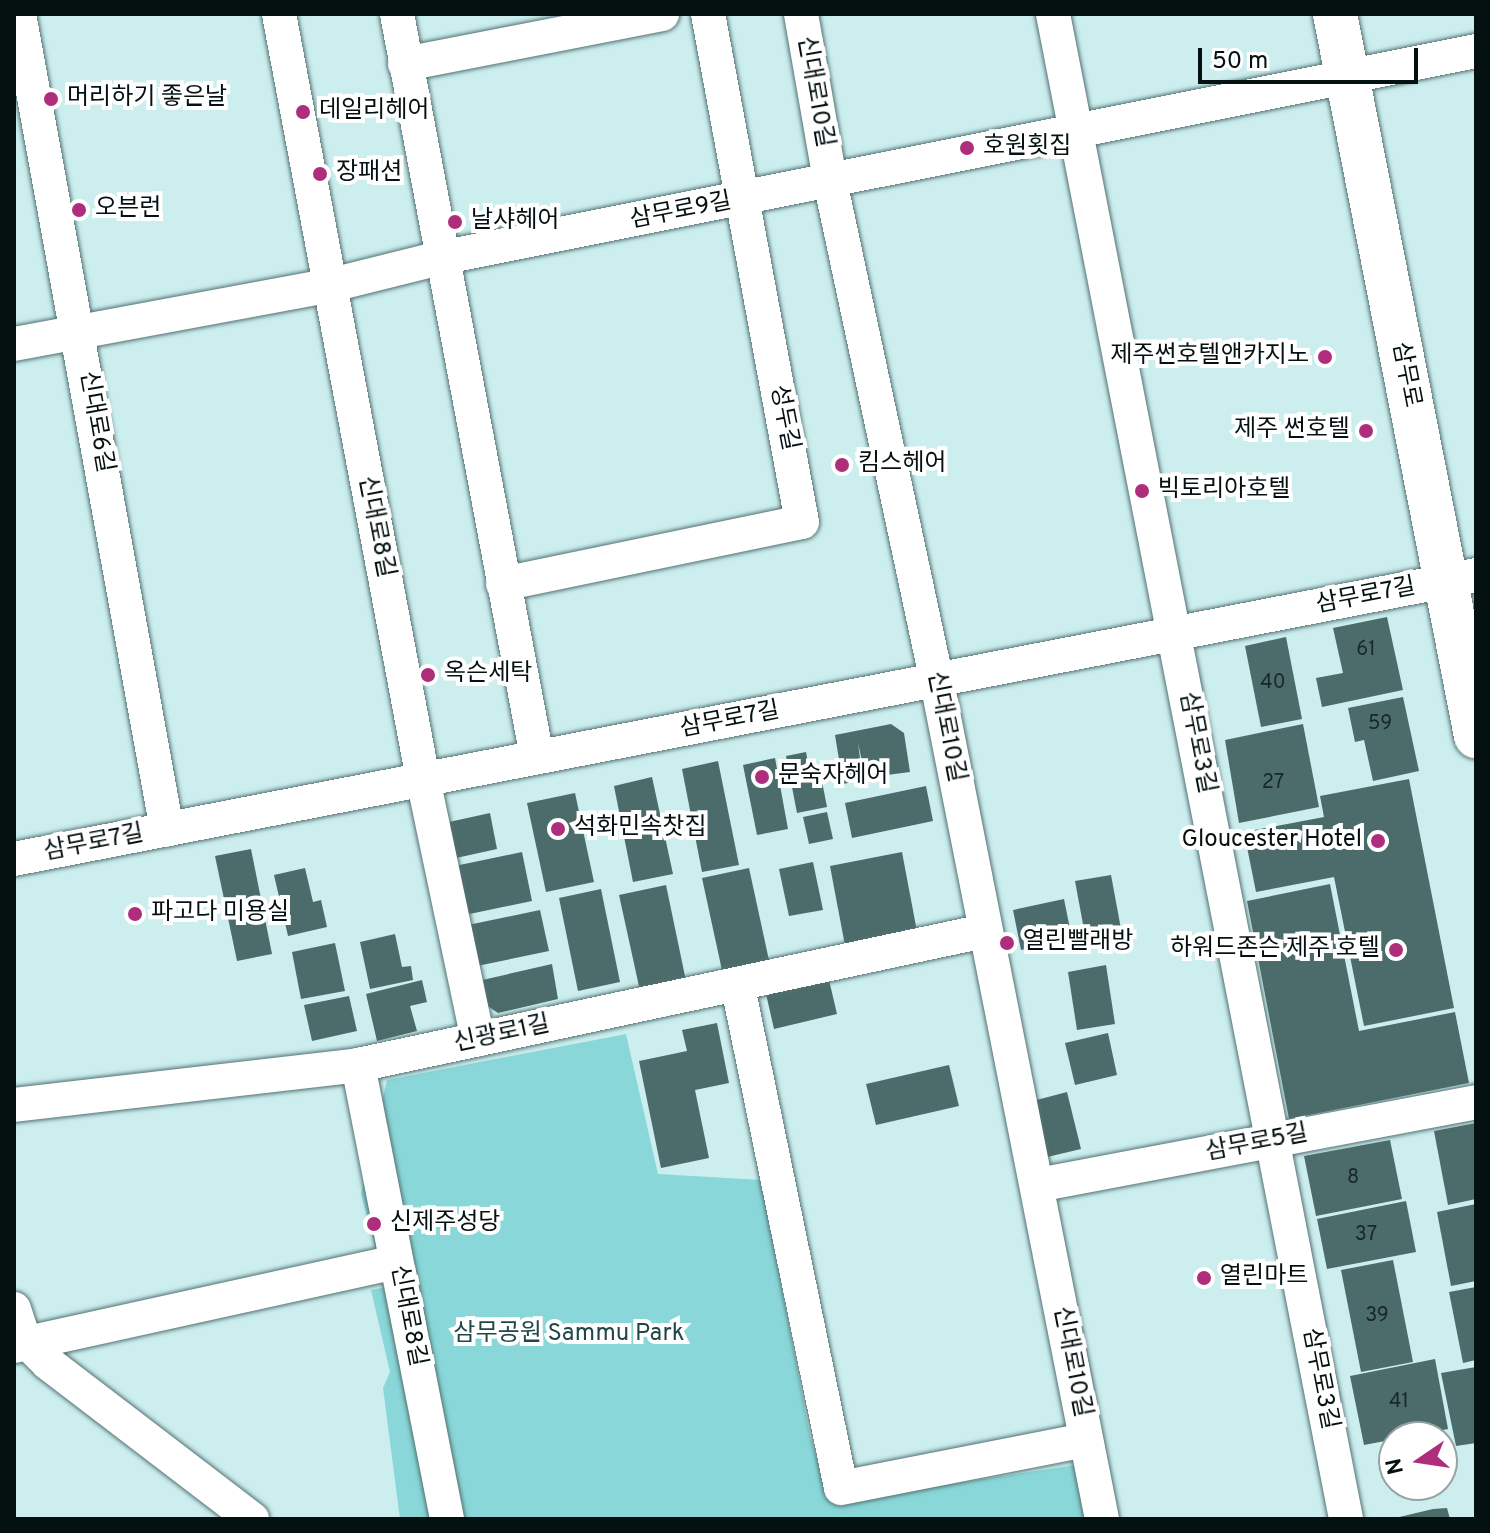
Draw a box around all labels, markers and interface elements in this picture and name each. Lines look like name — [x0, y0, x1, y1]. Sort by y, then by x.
scale bar — [1202, 32, 1422, 82]
street label: 신대로10길 — [790, 34, 838, 150]
text: 50 m — [1212, 47, 1268, 77]
place label: 머리하기 좋은날 — [67, 85, 227, 113]
marker: 머리하기 좋은날 — [42, 90, 60, 108]
place label: 데일리헤어 — [319, 98, 429, 126]
marker: 데일리헤어 — [294, 103, 312, 121]
place label: 호원횟집 — [983, 134, 1071, 162]
marker: 호원횟집 — [958, 139, 976, 157]
place label: 장패션 — [336, 160, 402, 188]
marker: 장패션 — [311, 165, 329, 183]
street label: 삼무로9길 — [628, 188, 734, 236]
place label: 오븐런 — [95, 196, 161, 224]
marker: 오븐런 — [70, 201, 88, 219]
place label: 날샤헤어 — [471, 208, 559, 236]
marker: 날샤헤어 — [446, 213, 464, 231]
street label: 삼무로 — [1385, 340, 1425, 410]
place label: 제주썬호텔앤카지노 — [1110, 343, 1309, 371]
marker: 제주썬호텔앤카지노 — [1316, 348, 1334, 366]
street label: 신대로6길 — [72, 369, 118, 475]
street label: 성두길 — [763, 383, 803, 453]
place label: 제주 썬호텔 — [1234, 417, 1350, 445]
marker: 제주 썬호텔 — [1357, 422, 1375, 440]
place label: 킴스헤어 — [858, 451, 946, 479]
marker: 킴스헤어 — [833, 456, 851, 474]
street label: 신대로8길 — [351, 474, 399, 580]
place label: 빅토리아호텔 — [1158, 477, 1290, 505]
marker: 빅토리아호텔 — [1133, 482, 1151, 500]
street label: 삼무로7길 — [1314, 573, 1418, 621]
house number: 61 — [1356, 638, 1376, 662]
place label: 옥슨세탁 — [444, 661, 532, 689]
marker: 옥슨세탁 — [419, 666, 437, 684]
street label: 신대로10길 — [920, 669, 970, 785]
house number: 40 — [1260, 671, 1286, 695]
street label: 삼무로3길 — [1172, 690, 1220, 796]
street label: 삼무로7길 — [678, 697, 782, 745]
house number: 59 — [1368, 712, 1392, 736]
place label: 문숙자헤어 — [778, 763, 888, 791]
marker: 문숙자헤어 — [753, 768, 771, 786]
house number: 27 — [1262, 771, 1284, 795]
place label: 석화민속찻집 — [574, 815, 706, 843]
street label: 삼무로7길 — [42, 820, 146, 868]
marker: 석화민속찻집 — [549, 820, 567, 838]
place label: Gloucester Hotel — [1182, 827, 1362, 855]
marker: Gloucester Hotel — [1369, 832, 1387, 850]
place label: 파고다 미용실 — [151, 900, 289, 928]
marker: 파고다 미용실 — [126, 905, 144, 923]
place label: 열린빨래방 — [1023, 929, 1133, 957]
marker: 열린빨래방 — [998, 934, 1016, 952]
place label: 하워드존슨 제주 호텔 — [1170, 936, 1380, 964]
marker: 하워드존슨 제주 호텔 — [1387, 941, 1405, 959]
street label: 신광로1길 — [451, 1011, 553, 1059]
street label: 삼무로5길 — [1204, 1120, 1310, 1168]
house number: 8 — [1347, 1166, 1359, 1190]
place label: 신제주성당 — [390, 1210, 500, 1238]
marker: 신제주성당 — [365, 1215, 383, 1233]
house number: 37 — [1355, 1223, 1377, 1247]
street label: 신대로8길 — [383, 1263, 431, 1369]
place label: 열린마트 — [1220, 1264, 1308, 1292]
marker: 열린마트 — [1195, 1269, 1213, 1287]
street label: 신대로10길 — [1046, 1304, 1096, 1420]
house number: 39 — [1365, 1304, 1389, 1328]
park label: 삼무공원 Sammu Park — [454, 1321, 684, 1349]
street label: 삼무로3길 — [1295, 1326, 1343, 1432]
house number: 41 — [1389, 1390, 1409, 1414]
north arrow — [1378, 1421, 1458, 1501]
text: N — [1381, 1455, 1411, 1477]

